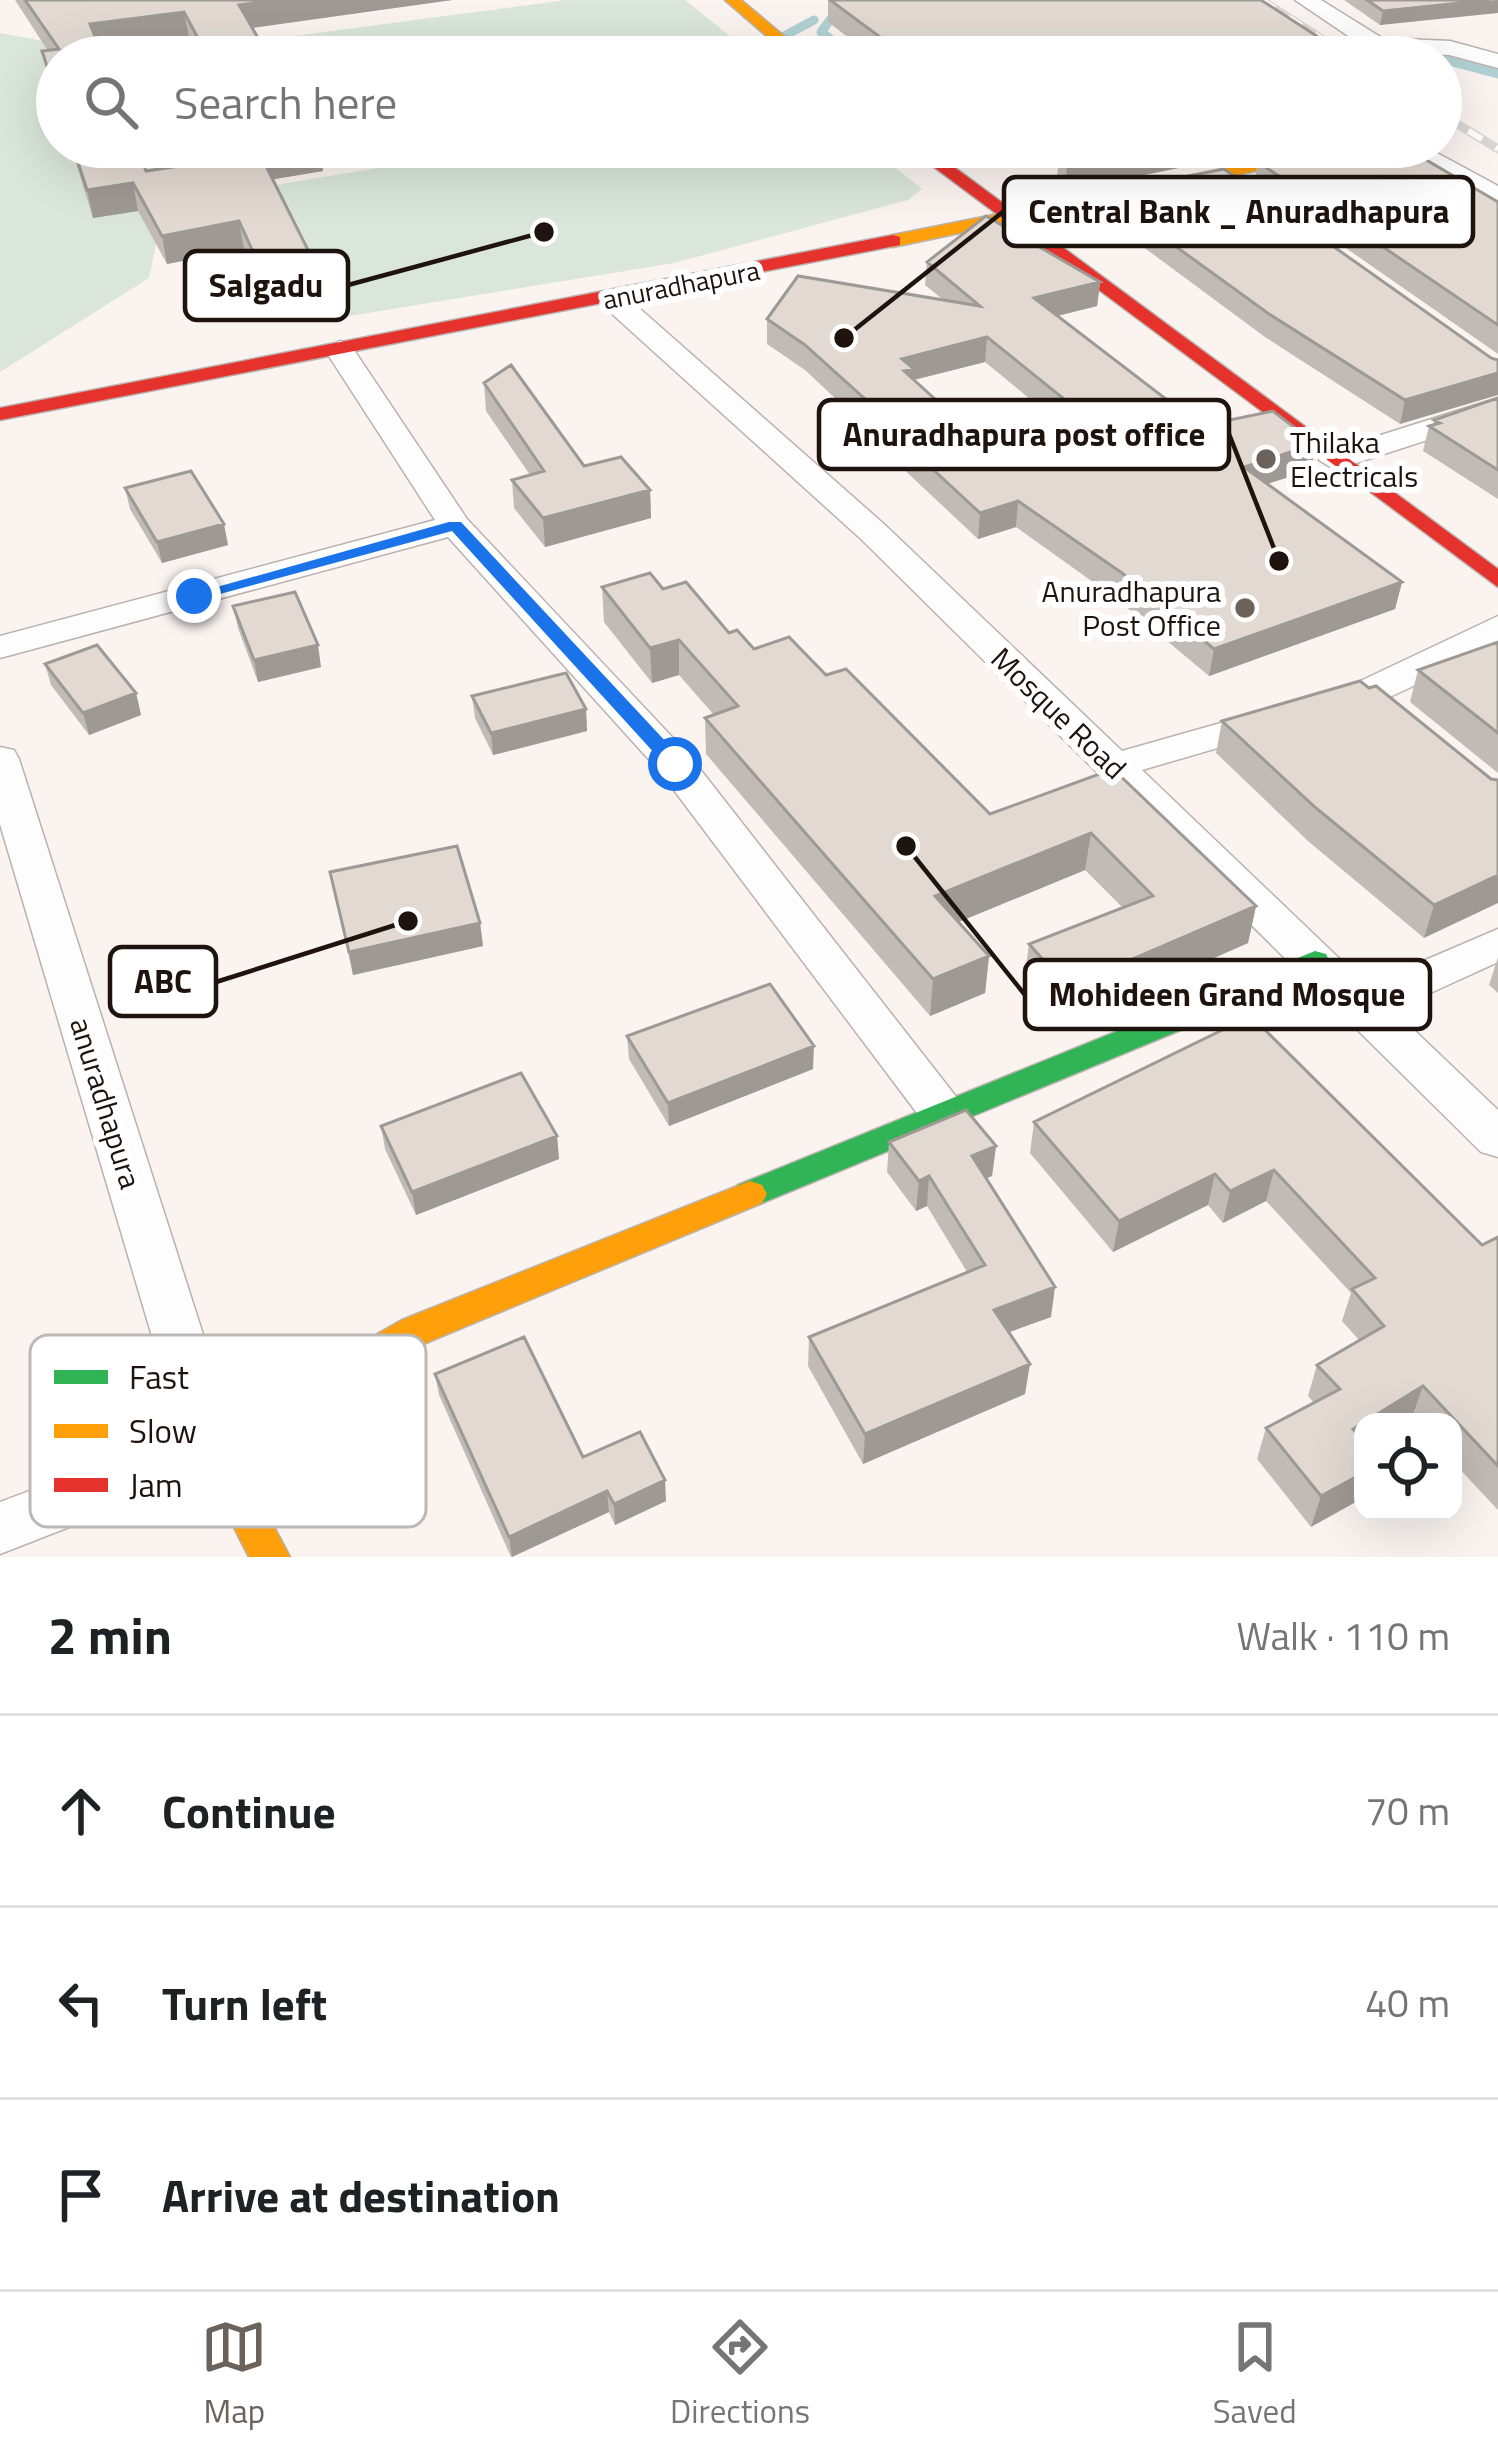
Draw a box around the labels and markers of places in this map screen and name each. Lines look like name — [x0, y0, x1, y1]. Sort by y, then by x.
callout: Central Bank _ Anuradhapura — [1004, 177, 1473, 246]
callout: Salgadu — [185, 251, 348, 320]
callout: Anuradhapura post office — [819, 400, 1229, 469]
place label: Thilaka Electricals — [1290, 419, 1418, 499]
marker: Thilaka Electricals — [1253, 446, 1279, 472]
place label: Anuradhapura Post Office — [1042, 568, 1221, 648]
marker: Anuradhapura Post Office — [1232, 595, 1258, 621]
callout: ABC — [110, 947, 216, 1016]
callout: Mohideen Grand Mosque — [1025, 960, 1430, 1029]

